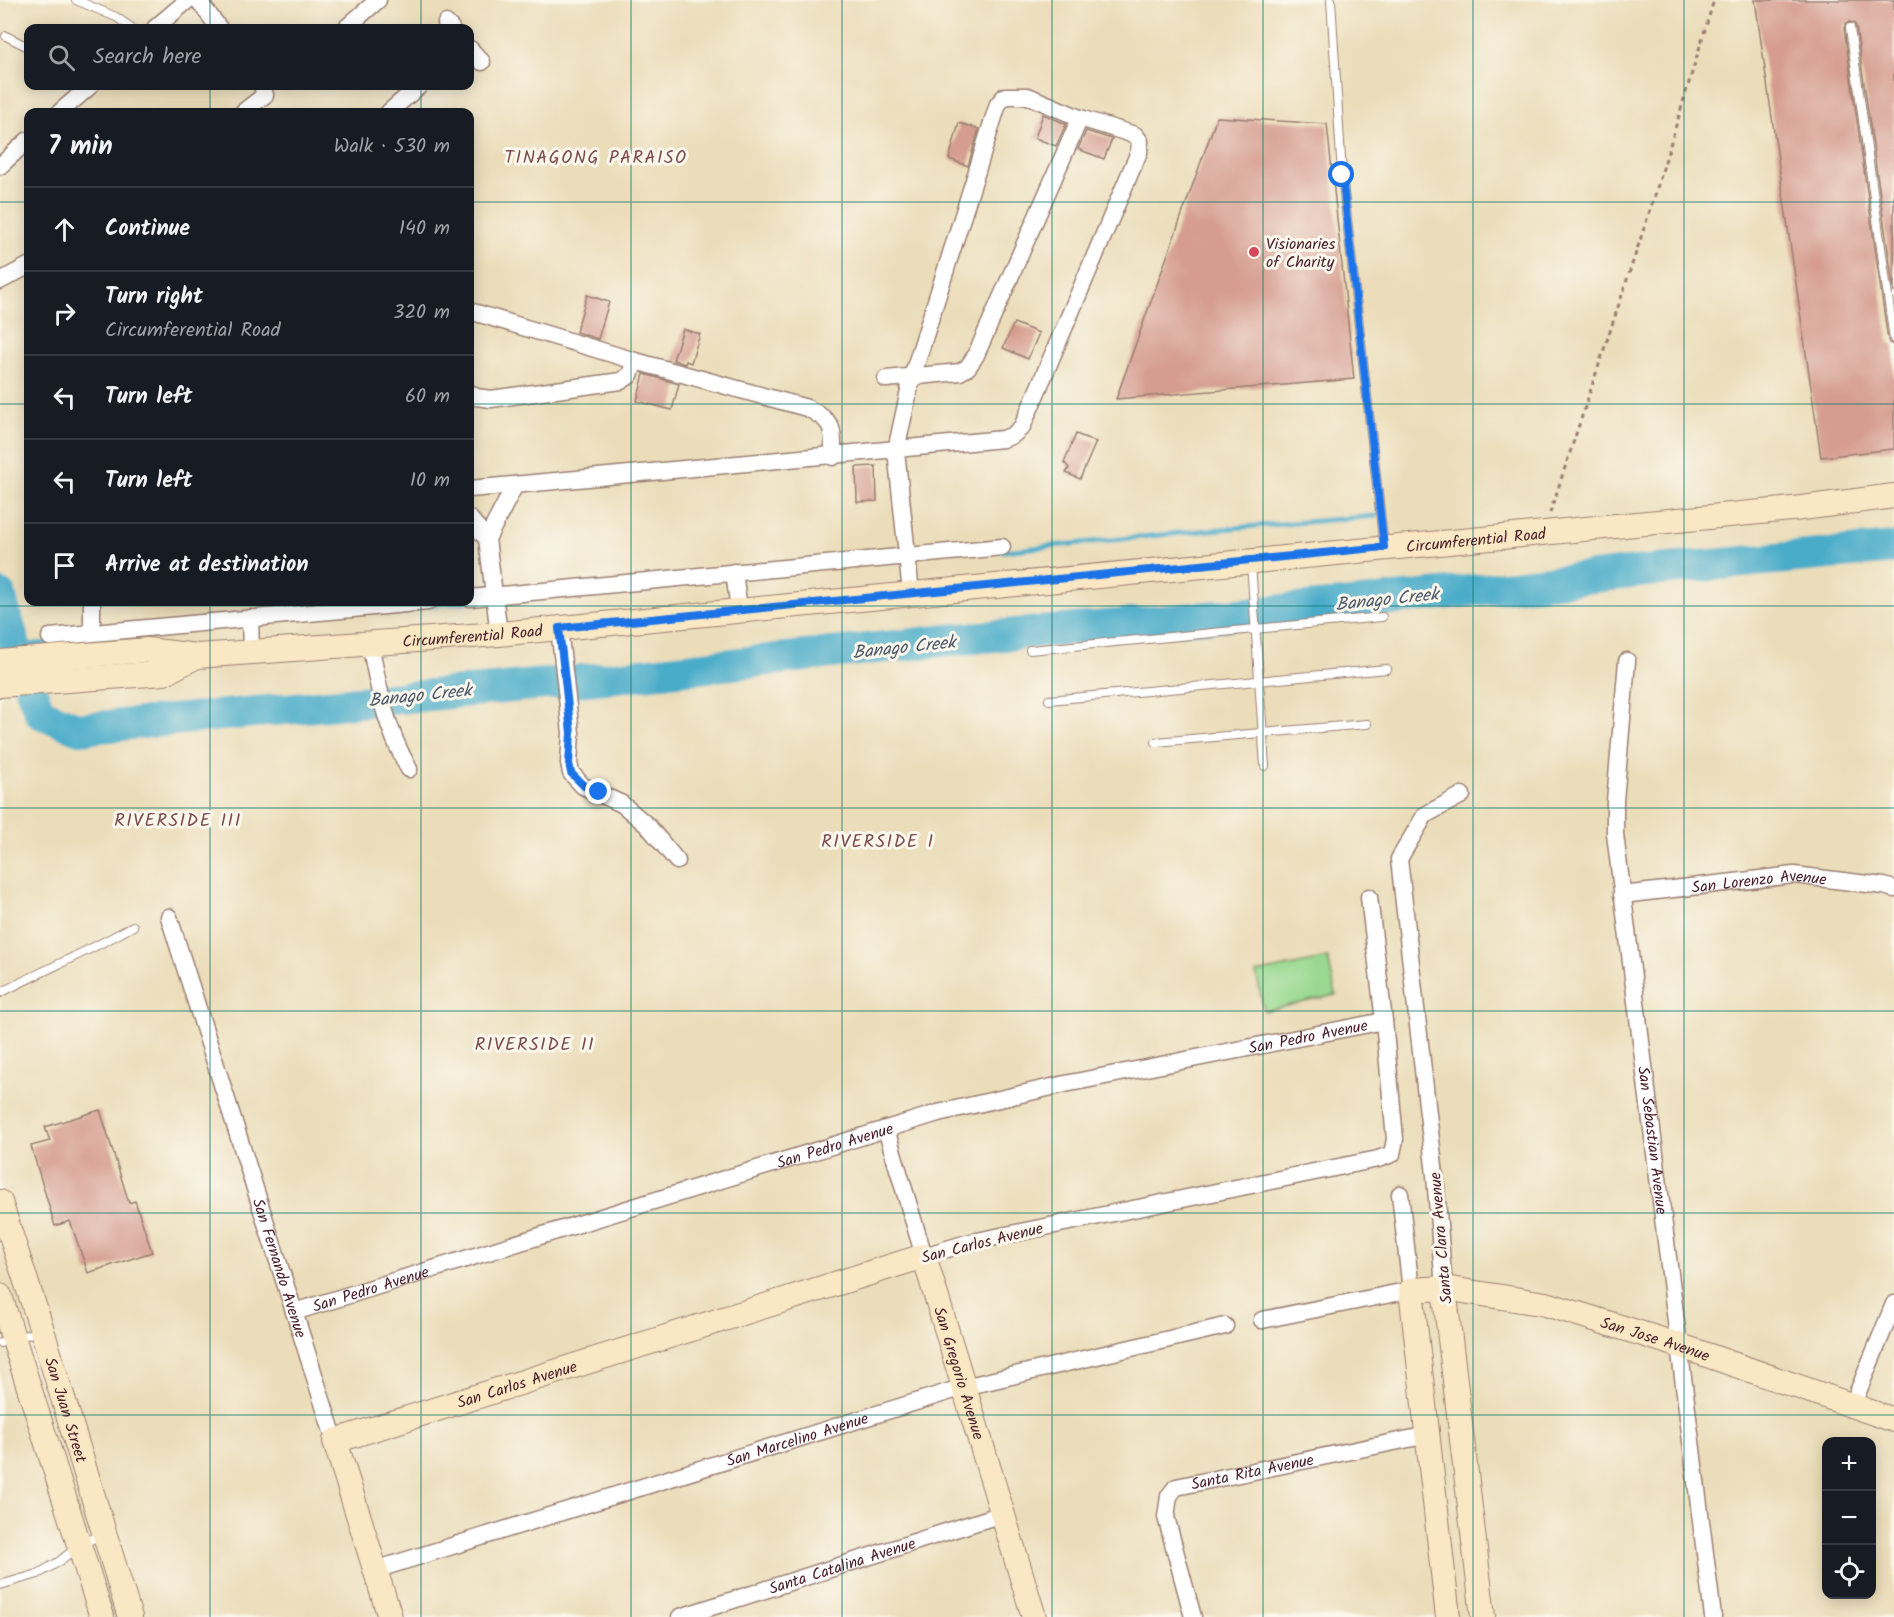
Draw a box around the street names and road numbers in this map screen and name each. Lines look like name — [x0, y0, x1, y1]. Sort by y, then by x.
street label: Circumferential Road — [1405, 522, 1548, 560]
street label: Circumferential Road — [402, 619, 545, 655]
street label: San Lorenzo Avenue — [1690, 864, 1828, 901]
street label: San Pedro Avenue — [1247, 1014, 1370, 1061]
street label: San Sebastian Avenue — [1630, 1065, 1673, 1216]
street label: San Pedro Avenue — [774, 1117, 897, 1176]
street label: Santa Clara Avenue — [1423, 1171, 1460, 1305]
street label: San Fernando Avenue — [245, 1195, 313, 1341]
street label: San Carlos Avenue — [919, 1216, 1046, 1271]
street label: San Pedro Avenue — [309, 1260, 432, 1320]
street label: San Gregorio Avenue — [926, 1304, 990, 1443]
street label: San Jose Avenue — [1597, 1311, 1713, 1369]
street label: San Juan Street — [37, 1354, 93, 1467]
street label: San Carlos Avenue — [454, 1355, 581, 1416]
street label: San Marcelino Avenue — [723, 1406, 872, 1474]
street label: Santa Rita Avenue — [1189, 1448, 1316, 1498]
street label: Santa Catalina Avenue — [766, 1531, 919, 1602]

